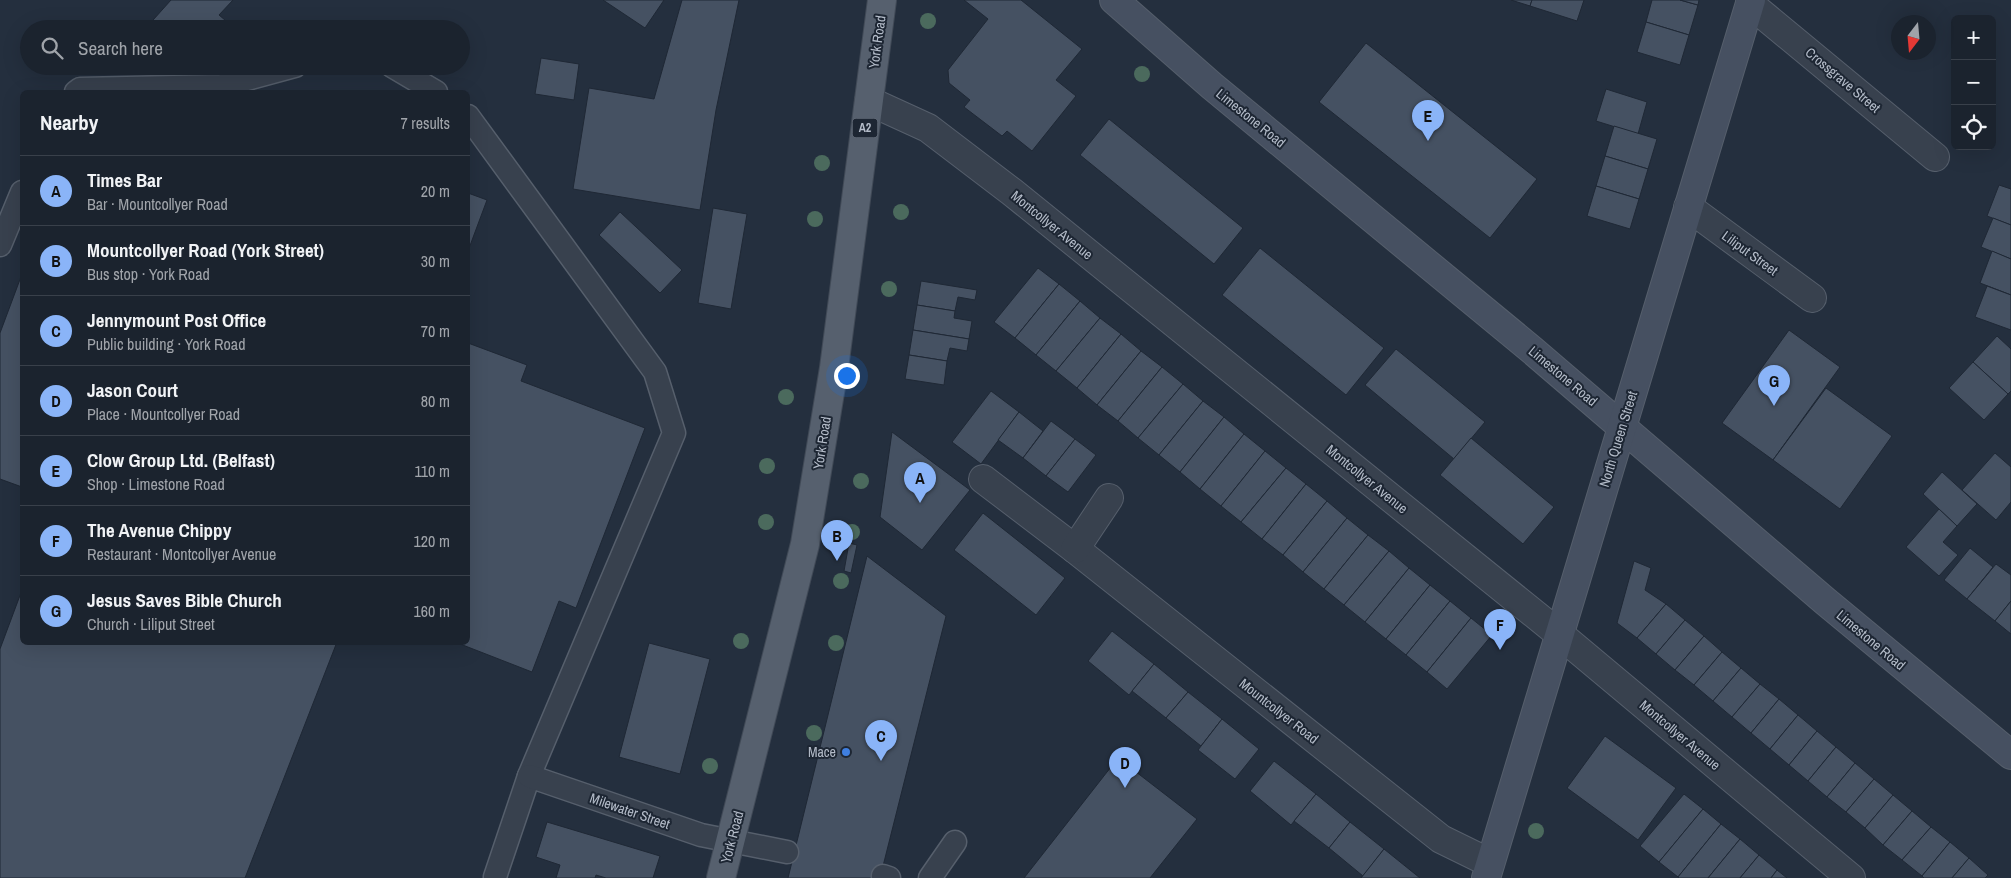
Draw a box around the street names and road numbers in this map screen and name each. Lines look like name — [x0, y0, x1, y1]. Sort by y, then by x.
street label: York Road — [864, 14, 890, 70]
street label: Crossgrave Street — [1802, 43, 1884, 117]
street label: Limestone Road — [1213, 84, 1289, 152]
road number: A2 — [852, 119, 878, 138]
street label: Montcollyer Avenue — [1007, 187, 1097, 263]
street label: Liliput Street — [1718, 227, 1782, 279]
street label: Limestone Road — [1525, 342, 1601, 410]
street label: North Queen Street — [1595, 389, 1641, 489]
street label: York Road — [809, 415, 835, 471]
street label: Montcollyer Avenue — [1322, 441, 1412, 517]
street label: Limestone Road — [1833, 606, 1909, 674]
street label: Mountcollyer Road — [1236, 674, 1322, 748]
street label: Montcollyer Avenue — [1636, 696, 1724, 774]
street label: Milewater Street — [588, 789, 672, 833]
street label: York Road — [716, 809, 748, 865]

